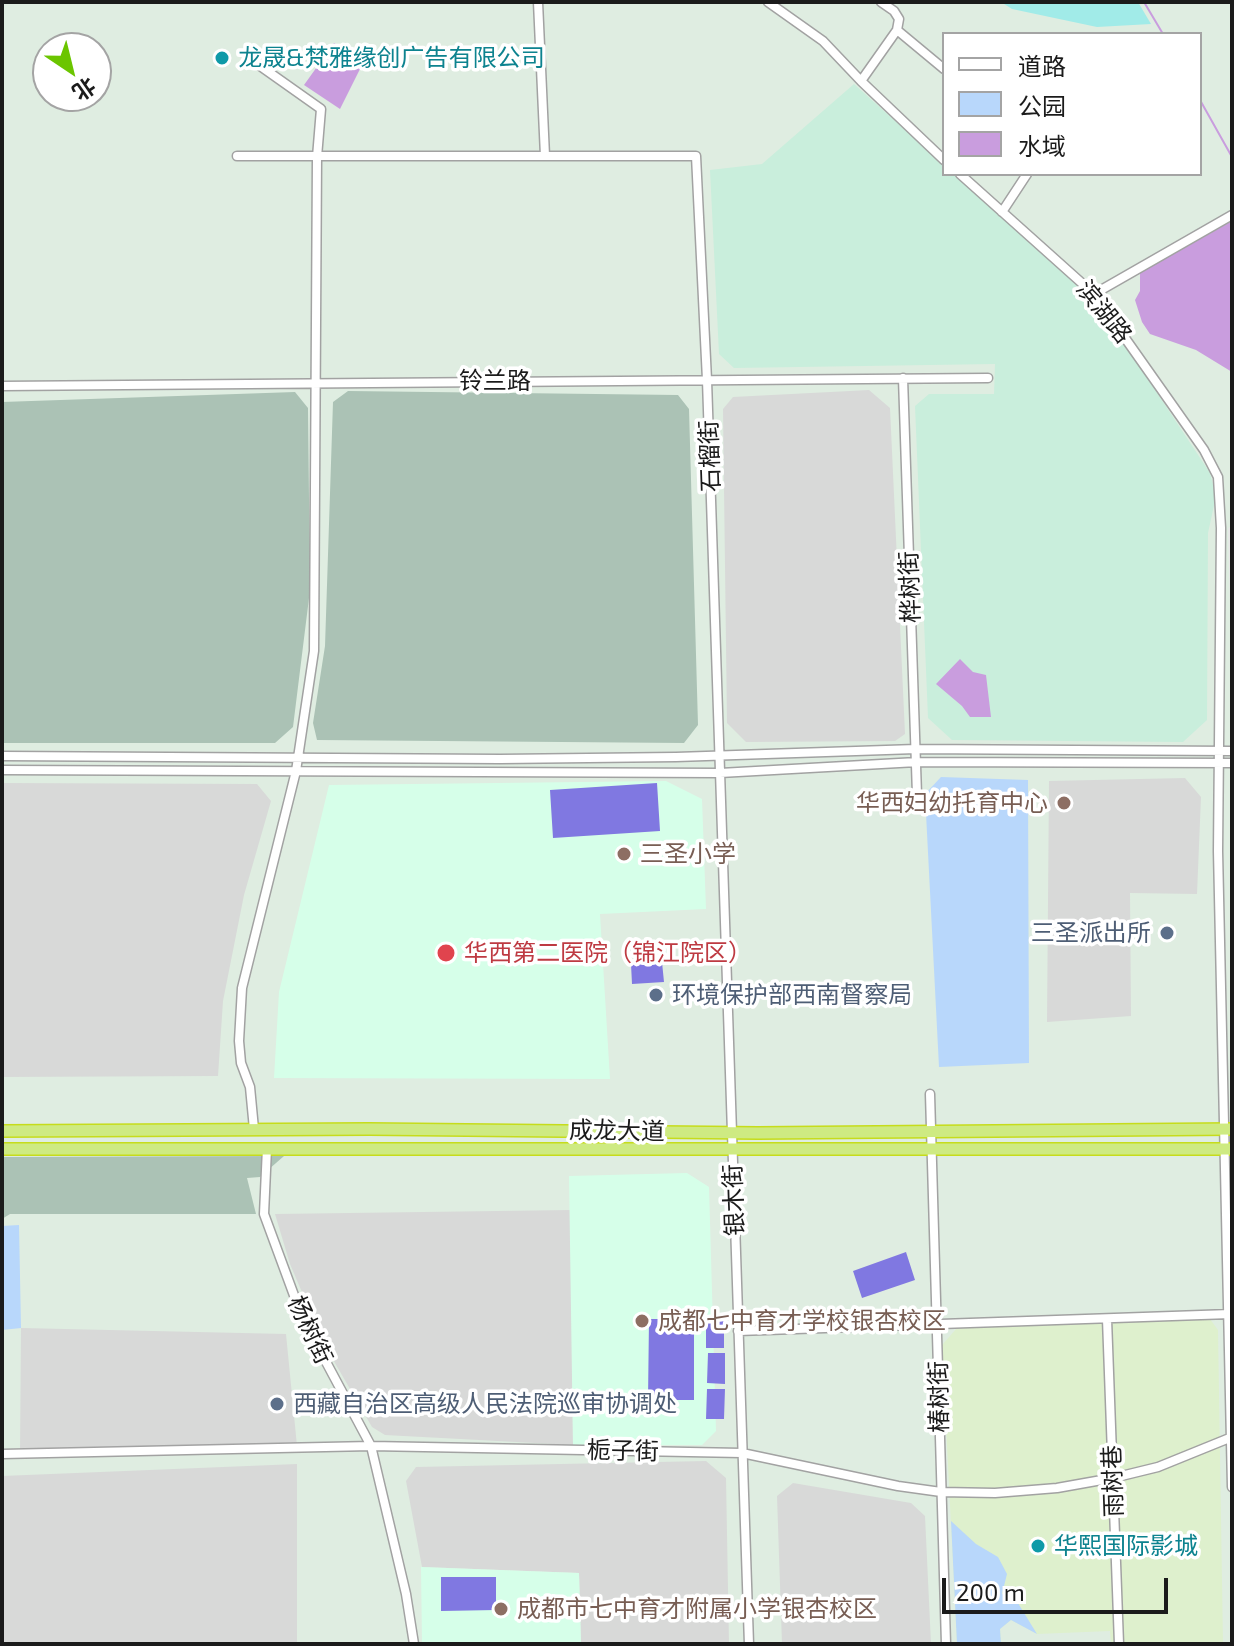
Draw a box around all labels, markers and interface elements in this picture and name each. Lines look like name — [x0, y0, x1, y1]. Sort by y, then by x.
north arrow — [32, 32, 112, 112]
legend — [942, 32, 1202, 176]
place label: 龙晟&梵雅缘创广告有限公司 — [238, 44, 545, 72]
marker: 龙晟&梵雅缘创广告有限公司 — [213, 49, 231, 67]
text: 道路 — [1018, 51, 1066, 80]
text: 北 — [68, 73, 101, 107]
text: 公园 — [1018, 91, 1066, 120]
text: 水域 — [1018, 131, 1066, 160]
street label: 滨湖路 — [1070, 275, 1138, 349]
street label: 铃兰路 — [459, 367, 531, 395]
street label: 石榴街 — [694, 420, 726, 492]
street label: 桦树街 — [894, 551, 926, 623]
place label: 华西妇幼托育中心 — [856, 789, 1048, 817]
marker: 华西妇幼托育中心 — [1055, 794, 1073, 812]
place label: 三圣小学 — [640, 840, 736, 868]
marker: 三圣小学 — [615, 845, 633, 863]
place label: 三圣派出所 — [1031, 919, 1151, 947]
marker: 三圣派出所 — [1158, 924, 1176, 942]
place label: 华西第二医院（锦江院区） — [464, 939, 752, 967]
marker: 华西第二医院（锦江院区） — [435, 942, 457, 964]
place label: 环境保护部西南督察局 — [672, 981, 912, 1009]
marker: 环境保护部西南督察局 — [647, 986, 665, 1004]
street label: 成龙大道 — [569, 1116, 665, 1146]
street label: 银木街 — [718, 1164, 750, 1236]
street label: 杨树街 — [282, 1291, 338, 1369]
place label: 成都七中育才学校银杏校区 — [658, 1307, 946, 1335]
marker: 成都七中育才学校银杏校区 — [633, 1312, 651, 1330]
street label: 椿树街 — [924, 1361, 954, 1433]
place label: 西藏自治区高级人民法院巡审协调处 — [293, 1390, 677, 1418]
marker: 西藏自治区高级人民法院巡审协调处 — [268, 1395, 286, 1413]
street label: 栀子街 — [587, 1436, 659, 1466]
street label: 雨树巷 — [1097, 1445, 1129, 1517]
place label: 华熙国际影城 — [1054, 1532, 1198, 1560]
marker: 华熙国际影城 — [1029, 1537, 1047, 1555]
scale bar — [946, 1562, 1172, 1612]
text: 200 m — [956, 1577, 1025, 1606]
place label: 成都市七中育才附属小学银杏校区 — [517, 1595, 877, 1623]
marker: 成都市七中育才附属小学银杏校区 — [492, 1600, 510, 1618]

